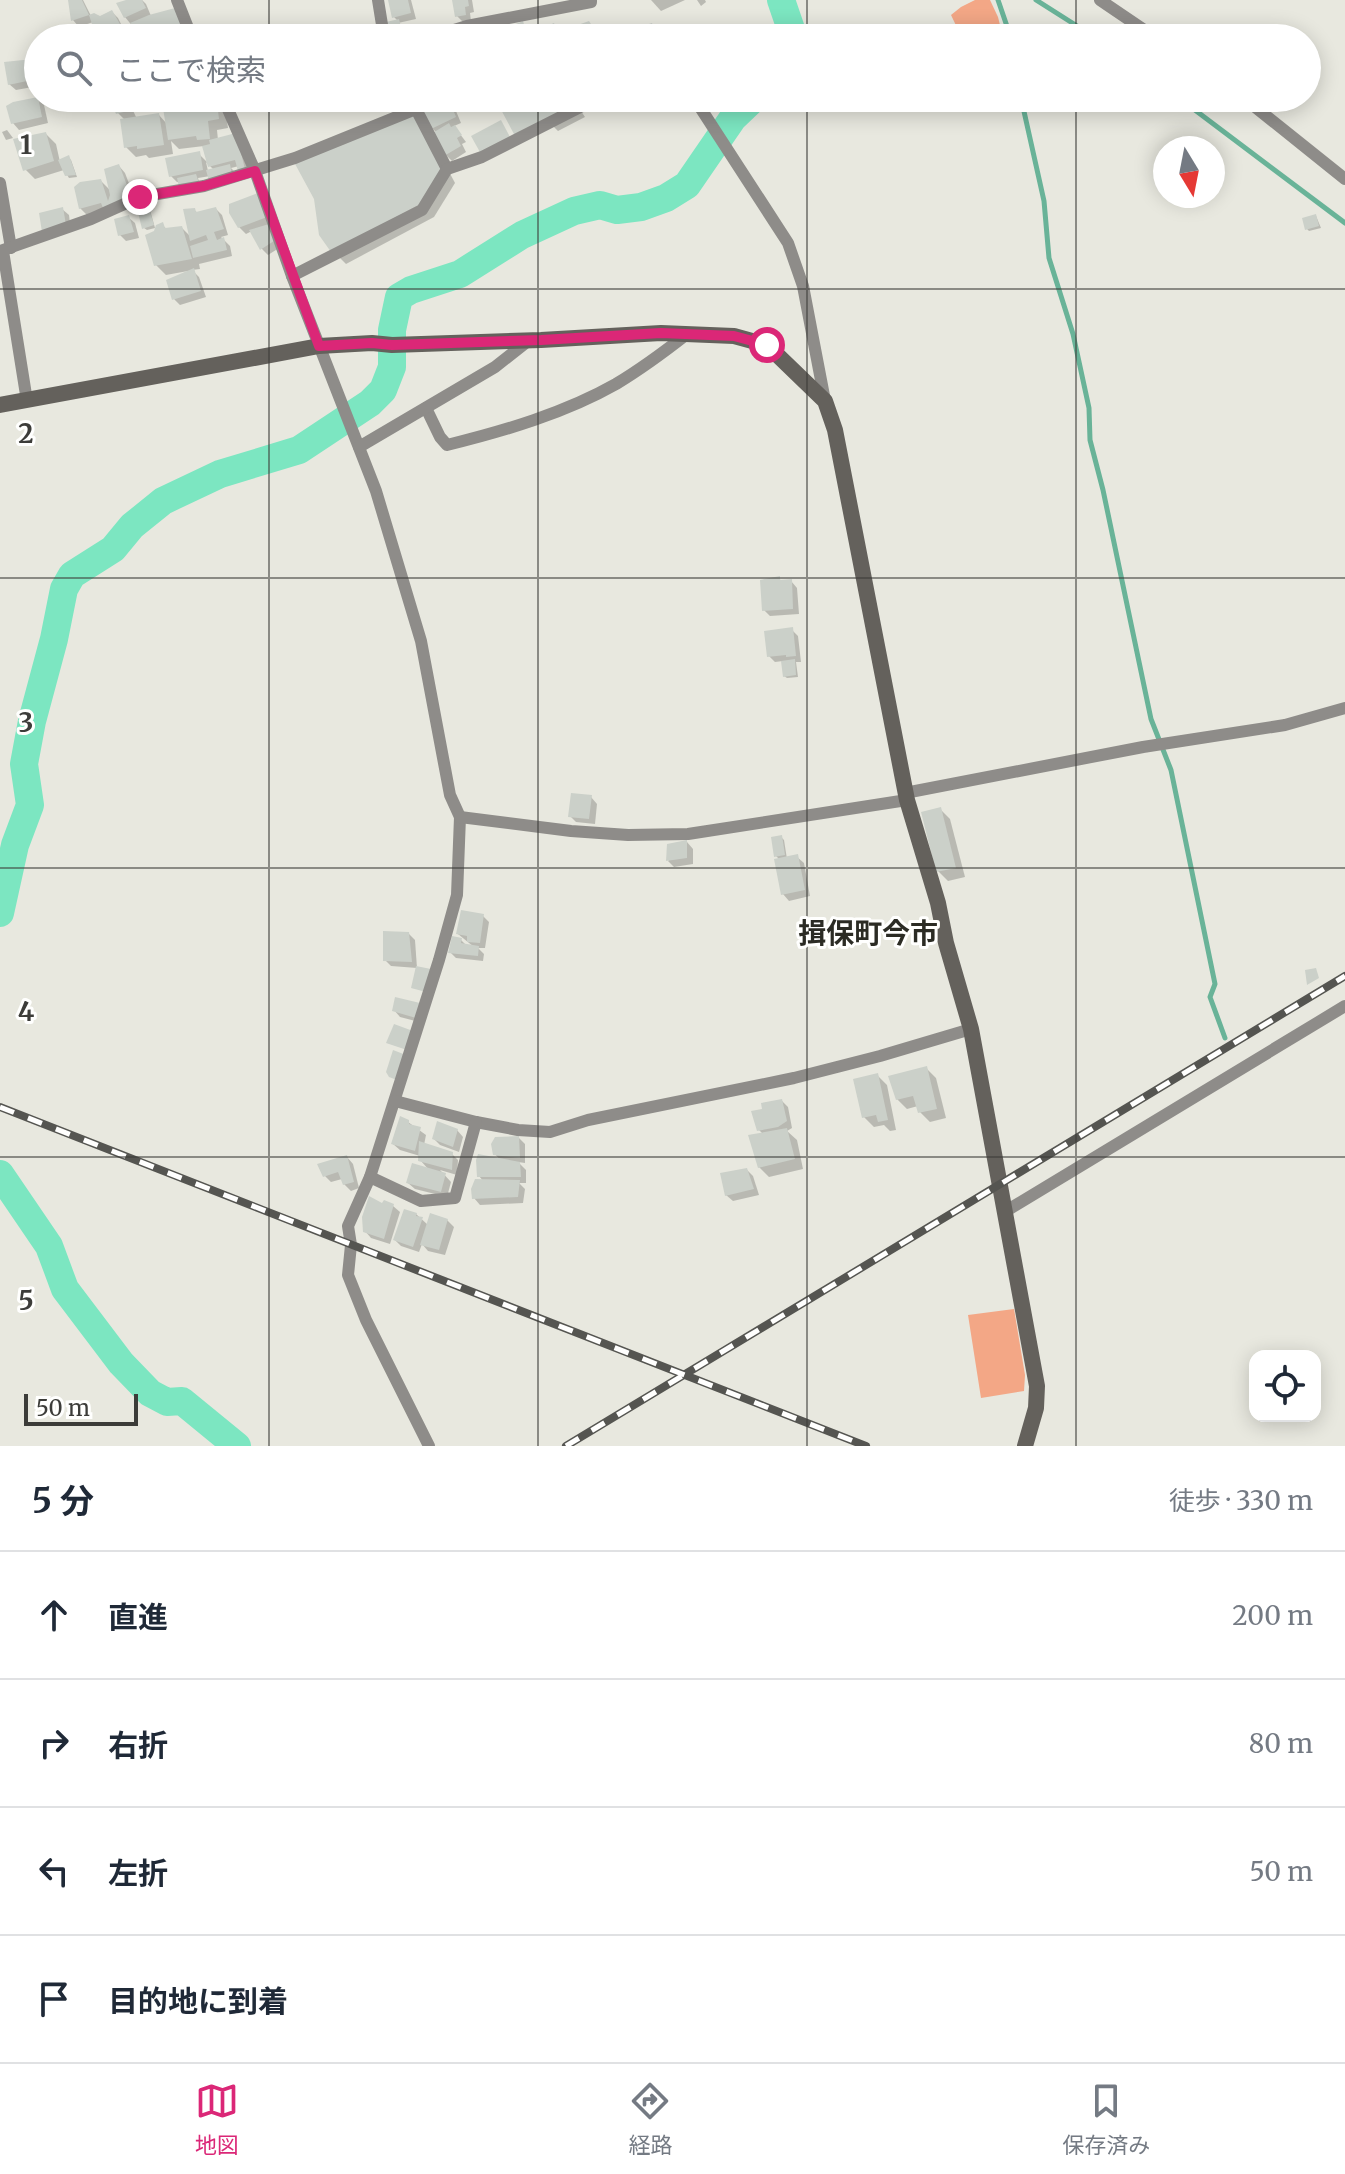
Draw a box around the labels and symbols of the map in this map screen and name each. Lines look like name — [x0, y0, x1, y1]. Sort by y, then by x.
text: 1 — [20, 128, 32, 161]
north arrow — [1153, 136, 1225, 208]
route end — [122, 179, 158, 215]
route start — [749, 327, 785, 363]
text: 2 — [18, 417, 34, 450]
text: 3 — [19, 706, 33, 739]
district label: 揖保町今市 — [798, 915, 938, 951]
text: 4 — [18, 995, 35, 1028]
text: 5 — [18, 1284, 34, 1317]
scale bar — [24, 1390, 138, 1426]

